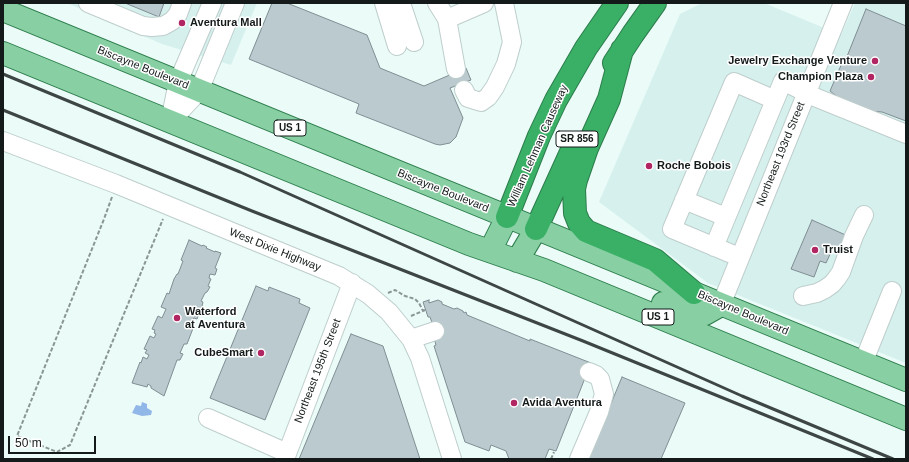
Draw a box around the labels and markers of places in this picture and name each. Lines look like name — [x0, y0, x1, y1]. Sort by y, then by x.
place label: Aventura Mall — [190, 16, 262, 30]
marker: Aventura Mall — [177, 18, 187, 28]
place label: Jewelry Exchange Venture — [728, 54, 867, 68]
marker: Jewelry Exchange Venture — [870, 56, 880, 66]
place label: Champion Plaza — [778, 70, 863, 84]
marker: Champion Plaza — [866, 72, 876, 82]
place label: Roche Bobois — [657, 159, 731, 173]
marker: Roche Bobois — [644, 161, 654, 171]
place label: Truist — [823, 243, 853, 257]
marker: Truist — [810, 245, 820, 255]
place label: Waterford at Aventura — [185, 305, 245, 331]
marker: Waterford at Aventura — [172, 313, 182, 323]
place label: CubeSmart — [194, 346, 253, 360]
marker: CubeSmart — [256, 348, 266, 358]
place label: Avida Aventura — [522, 396, 602, 410]
marker: Avida Aventura — [509, 398, 519, 408]

